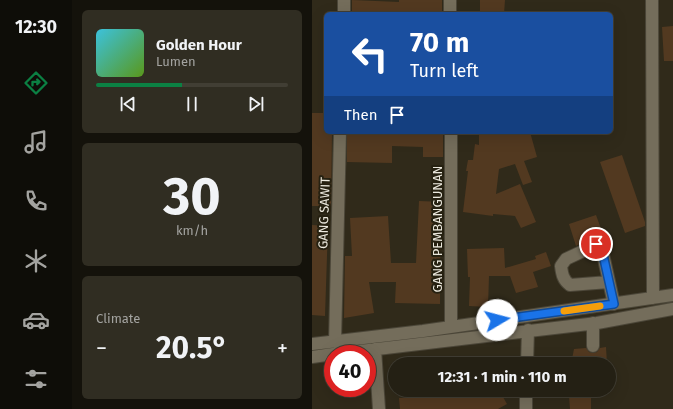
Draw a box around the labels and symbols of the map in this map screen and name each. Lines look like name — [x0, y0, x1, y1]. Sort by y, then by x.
street label: GANG PEMBANGUNAN — [430, 166, 445, 292]
street label: GANG SAWIT — [315, 177, 333, 249]
pin — [579, 227, 613, 261]
position arrow — [476, 299, 518, 341]
speed limit sign: 40 — [324, 345, 376, 397]

